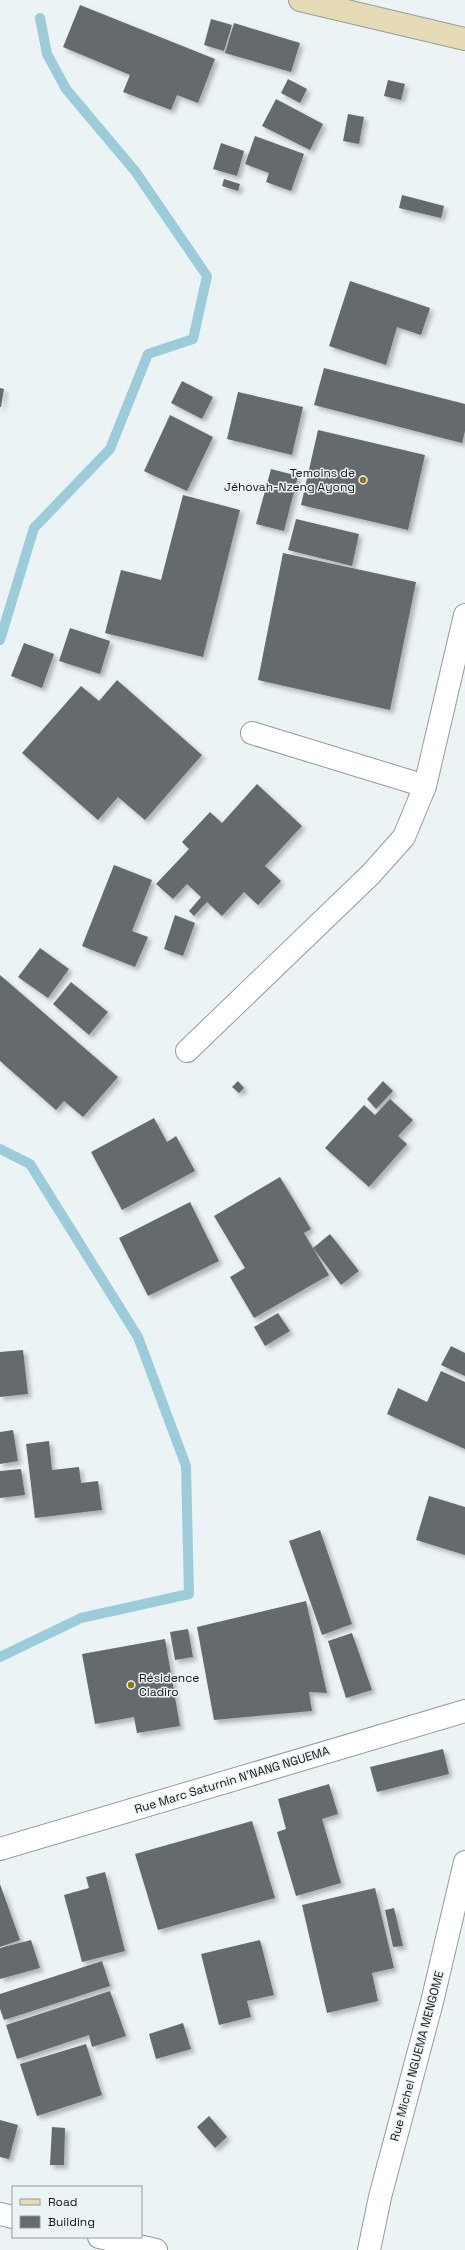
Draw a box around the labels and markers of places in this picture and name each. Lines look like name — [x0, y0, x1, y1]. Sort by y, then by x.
place label: Temoins de Jéhovah-Nzeng Ayong — [224, 465, 355, 495]
marker: Temoins de Jéhovah-Nzeng Ayong — [358, 475, 368, 485]
place label: Résidence Cladiro — [139, 1670, 199, 1700]
marker: Résidence Cladiro — [126, 1680, 136, 1690]

